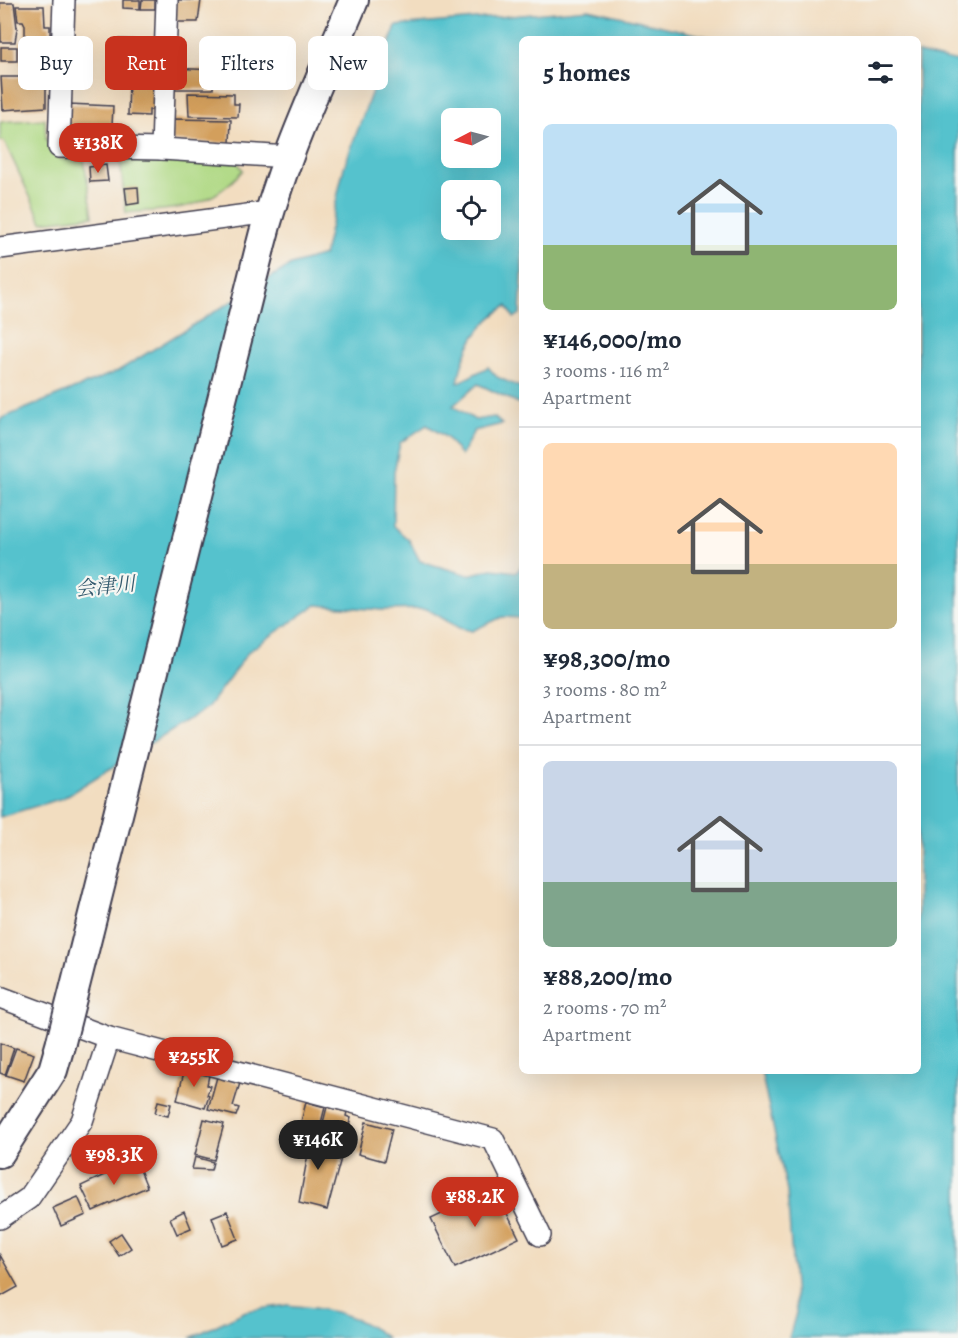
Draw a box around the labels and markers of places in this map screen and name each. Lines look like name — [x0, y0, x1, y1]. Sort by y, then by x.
pin: ¥138K — [56, 123, 140, 174]
pin: ¥255K — [152, 1037, 236, 1088]
pin: ¥146K — [276, 1120, 360, 1171]
pin: ¥98.3K — [65, 1135, 163, 1186]
pin: ¥88.2K — [426, 1177, 524, 1228]

